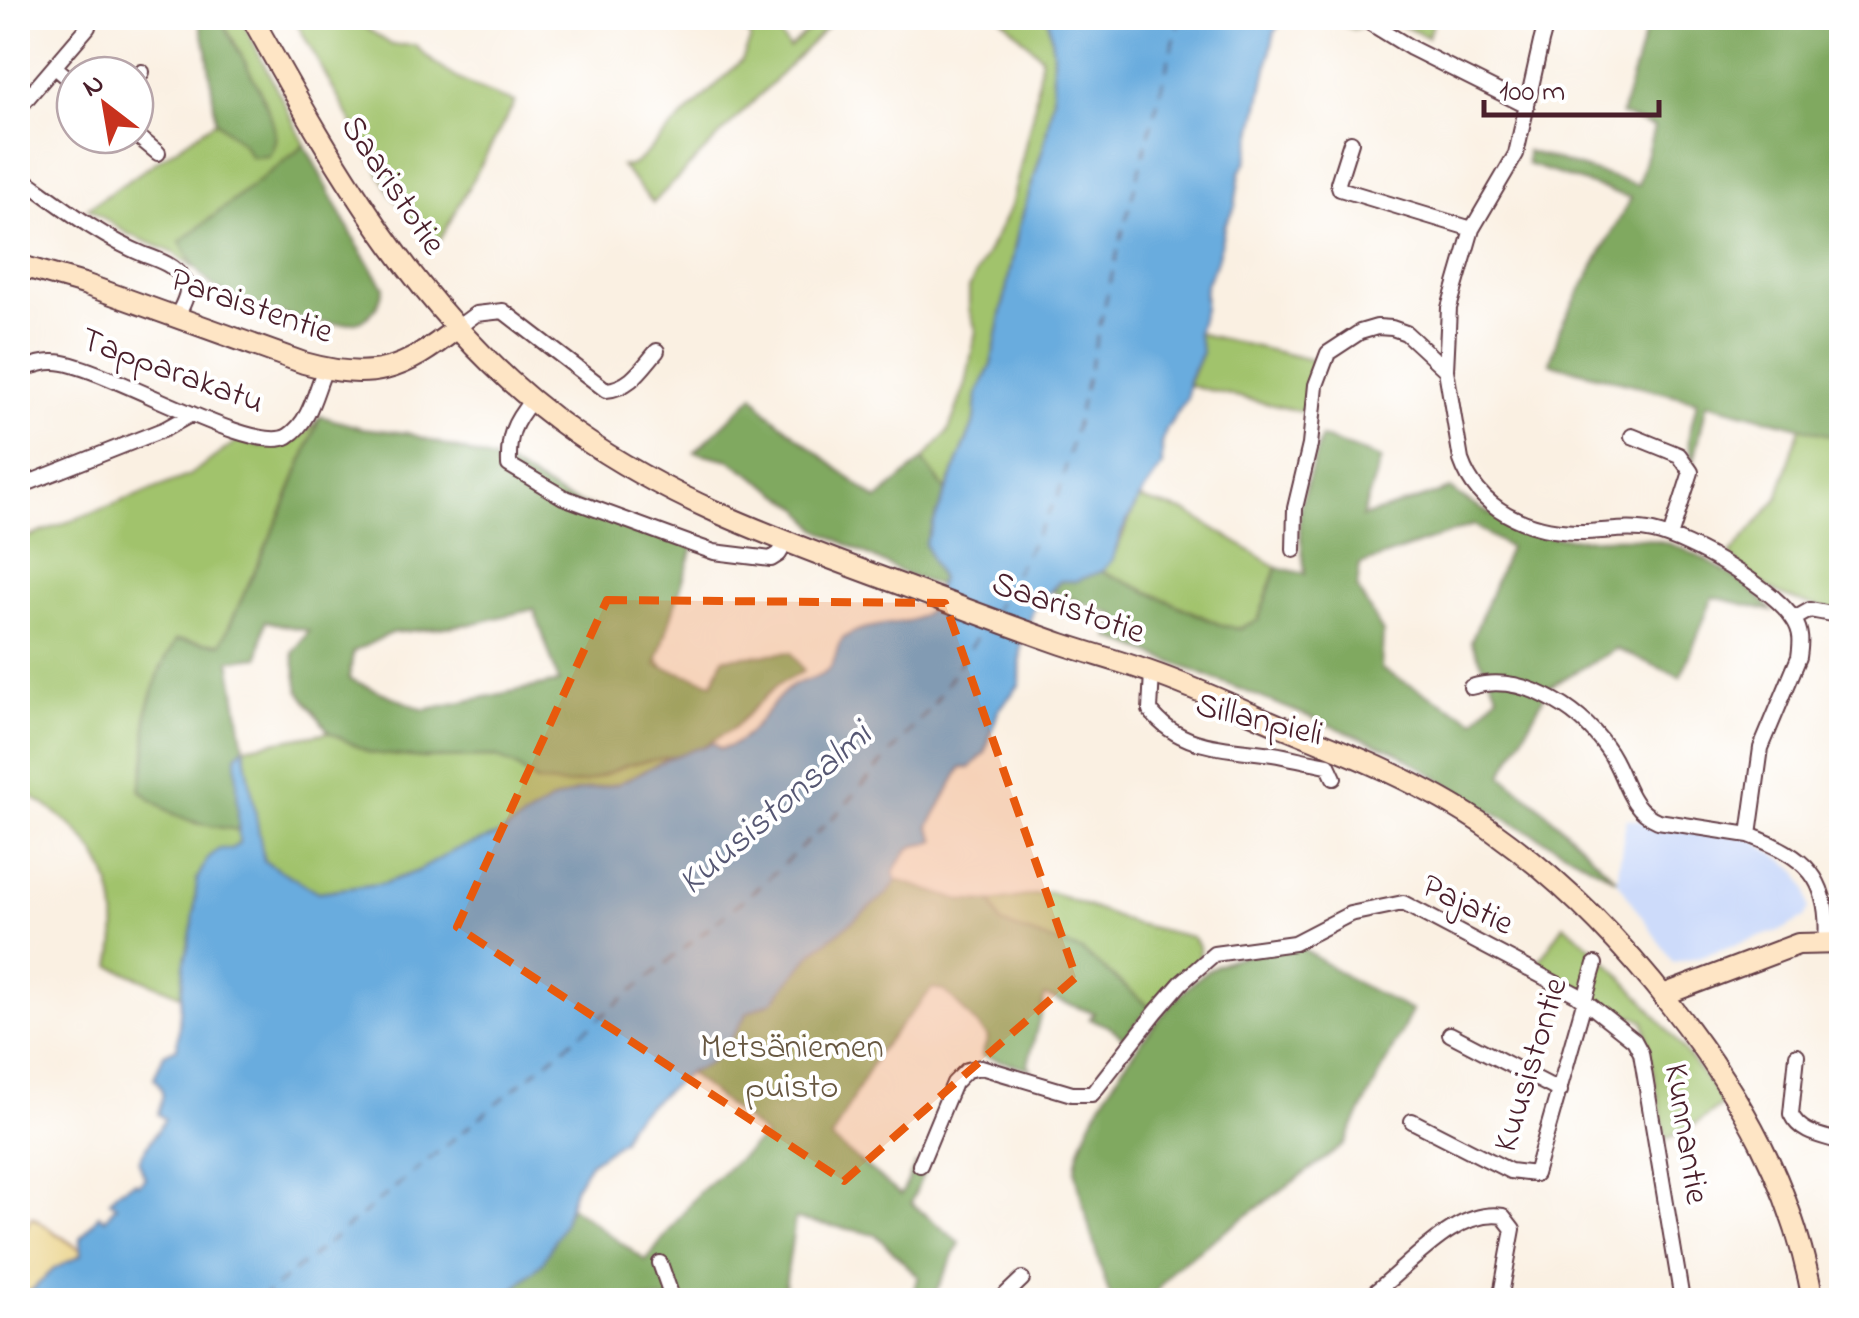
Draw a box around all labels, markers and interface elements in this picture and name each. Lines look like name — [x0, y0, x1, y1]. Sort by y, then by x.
north arrow — [55, 55, 155, 155]
scale bar — [1484, 55, 1659, 117]
text: N — [75, 64, 113, 109]
text: 100 m — [1499, 71, 1565, 115]
street label: Saaristotie — [326, 106, 458, 266]
street label: Paraistentie — [163, 255, 340, 359]
street label: Tapparakatu — [73, 315, 271, 429]
street label: Saaristotie — [985, 559, 1152, 659]
street label: Sillanpieli — [1190, 681, 1328, 761]
water label: Kuusistonsalmi — [667, 708, 888, 910]
street label: Pajatie — [1412, 862, 1522, 950]
street label: Kuusistontie — [1481, 971, 1583, 1158]
park label: Metsäniemen puisto — [700, 1023, 884, 1114]
street label: Kunnantie — [1649, 1060, 1721, 1208]

